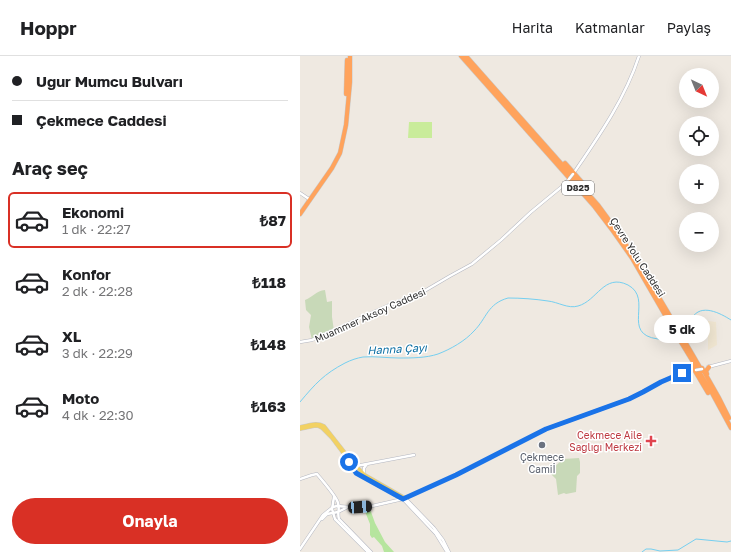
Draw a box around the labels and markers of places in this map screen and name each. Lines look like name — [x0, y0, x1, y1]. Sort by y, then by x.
place label: Cekmece Aile Saglıgı Merkezi — [569, 429, 642, 453]
marker: Cekmece Aile Saglıgı Merkezi — [645, 435, 657, 447]
marker: Çekmece Camiİ — [537, 440, 547, 450]
place label: Çekmece Camiİ — [520, 451, 564, 475]

